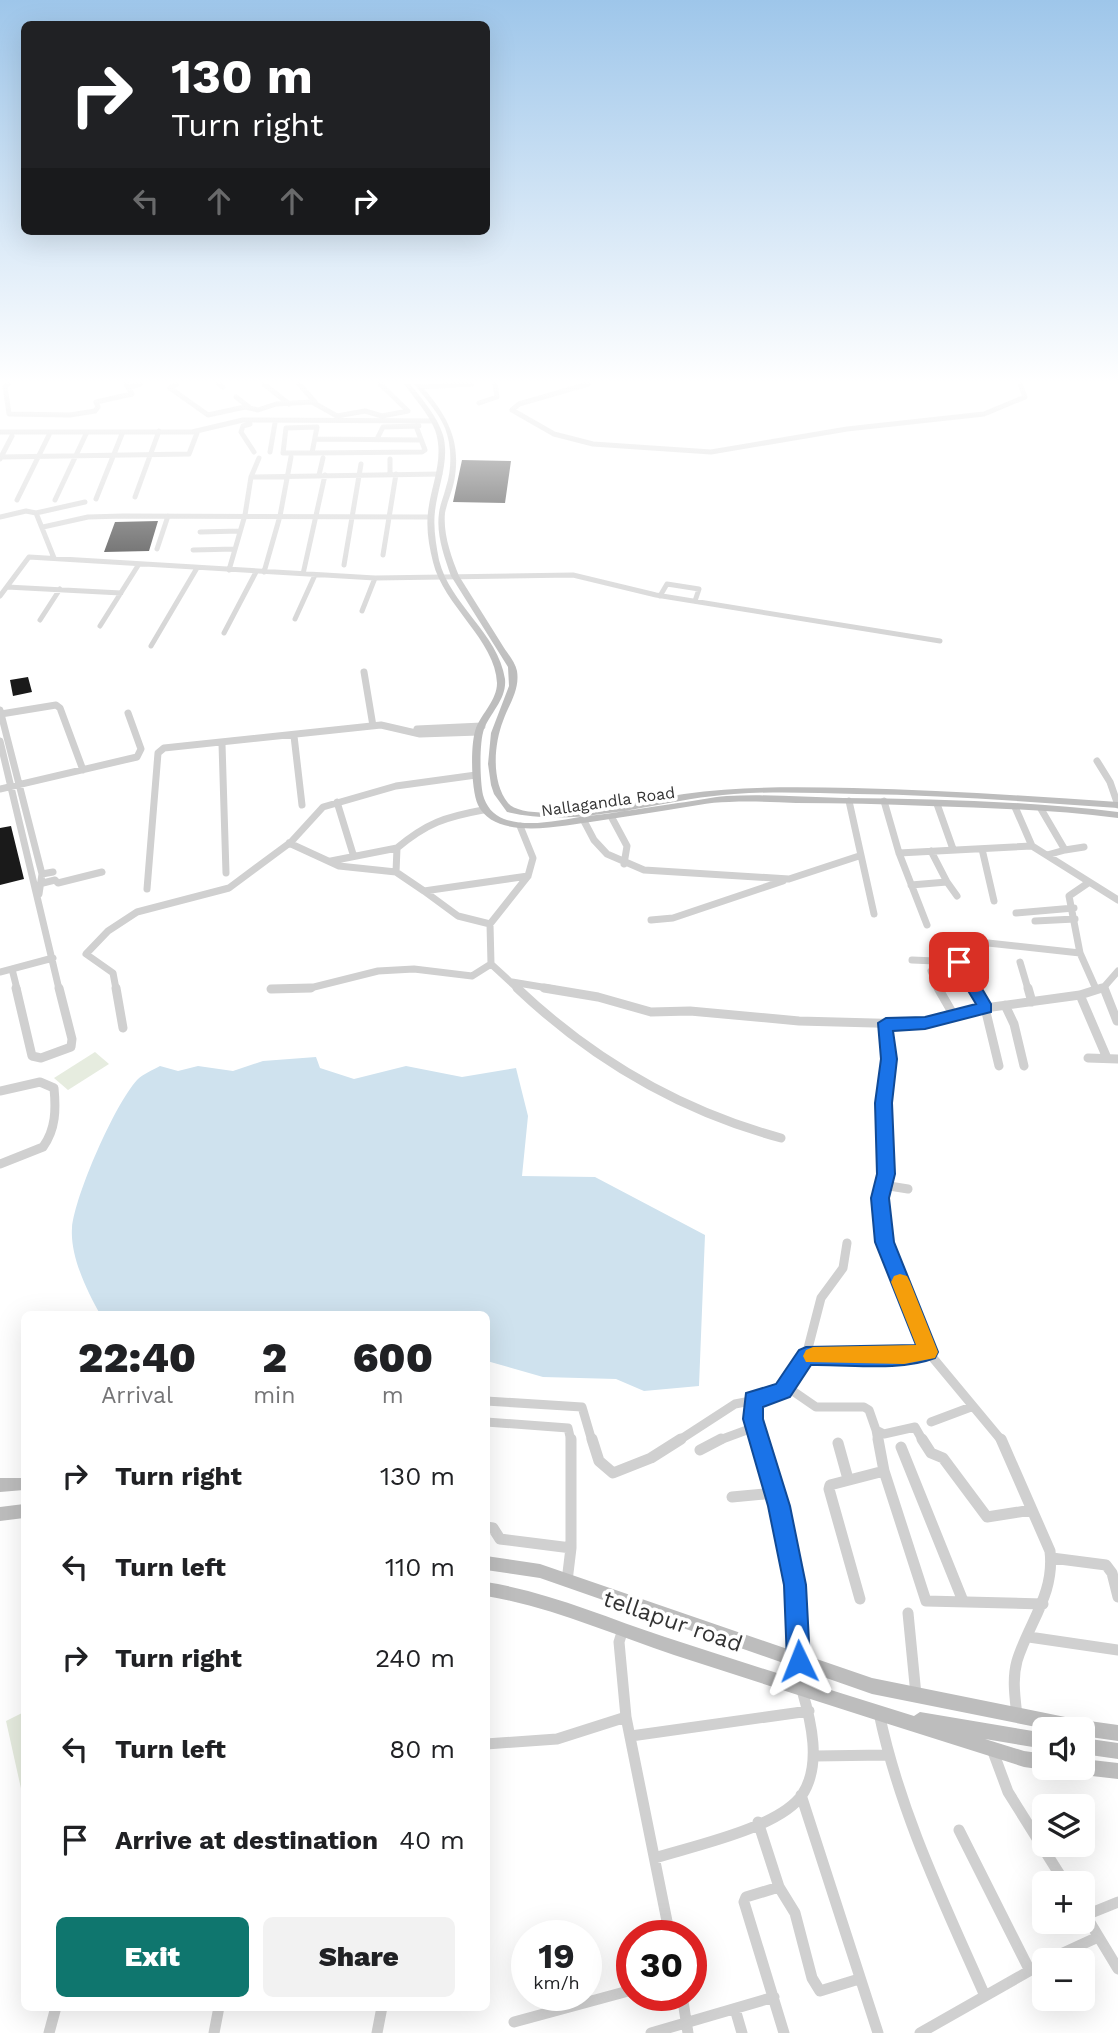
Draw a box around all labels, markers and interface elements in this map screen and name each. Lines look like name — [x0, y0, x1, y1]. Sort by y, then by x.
text: 130 m — [171, 47, 313, 105]
icon: right — [56, 49, 147, 140]
text: Turn right — [171, 106, 323, 144]
icon: left — [127, 182, 165, 220]
icon: ahead — [200, 182, 238, 220]
icon: ahead — [273, 182, 311, 220]
icon: right — [346, 182, 384, 220]
street label: Nallagandla Road — [540, 783, 676, 820]
pin — [929, 932, 989, 992]
icon: arrive — [940, 943, 978, 981]
text: 22:40 — [78, 1333, 196, 1382]
text: 2 — [262, 1333, 287, 1382]
text: 600 — [352, 1333, 433, 1382]
text: Arrival — [101, 1382, 173, 1409]
text: min — [253, 1382, 295, 1409]
text: m — [382, 1382, 404, 1409]
icon: right — [56, 1457, 94, 1495]
text: Turn right — [115, 1461, 242, 1491]
text: 130 m — [380, 1461, 455, 1491]
icon: left — [56, 1548, 94, 1586]
text: Turn left — [115, 1552, 226, 1582]
text: 110 m — [385, 1552, 455, 1582]
street label: tellapur road — [600, 1585, 746, 1658]
position arrow — [762, 1624, 836, 1698]
icon: right — [56, 1639, 94, 1677]
text: Turn right — [115, 1643, 242, 1673]
text: 240 m — [375, 1643, 455, 1673]
map controls — [1032, 1717, 1095, 2011]
button: sound — [1032, 1717, 1095, 1780]
icon: left — [56, 1730, 94, 1768]
text: Turn left — [115, 1734, 226, 1764]
text: 80 m — [389, 1734, 455, 1764]
button: layers — [1032, 1794, 1095, 1857]
icon: arrive — [56, 1821, 94, 1859]
text: Arrive at destination — [115, 1825, 378, 1855]
text: 40 m — [399, 1825, 465, 1855]
button: + — [1032, 1871, 1095, 1934]
button: Exit — [56, 1917, 249, 1997]
button: Share — [263, 1917, 455, 1997]
speed limit sign: 30 — [616, 1920, 707, 2011]
text: 19 — [538, 1935, 575, 1977]
button: − — [1032, 1948, 1095, 2011]
text: km/h — [533, 1972, 580, 1993]

